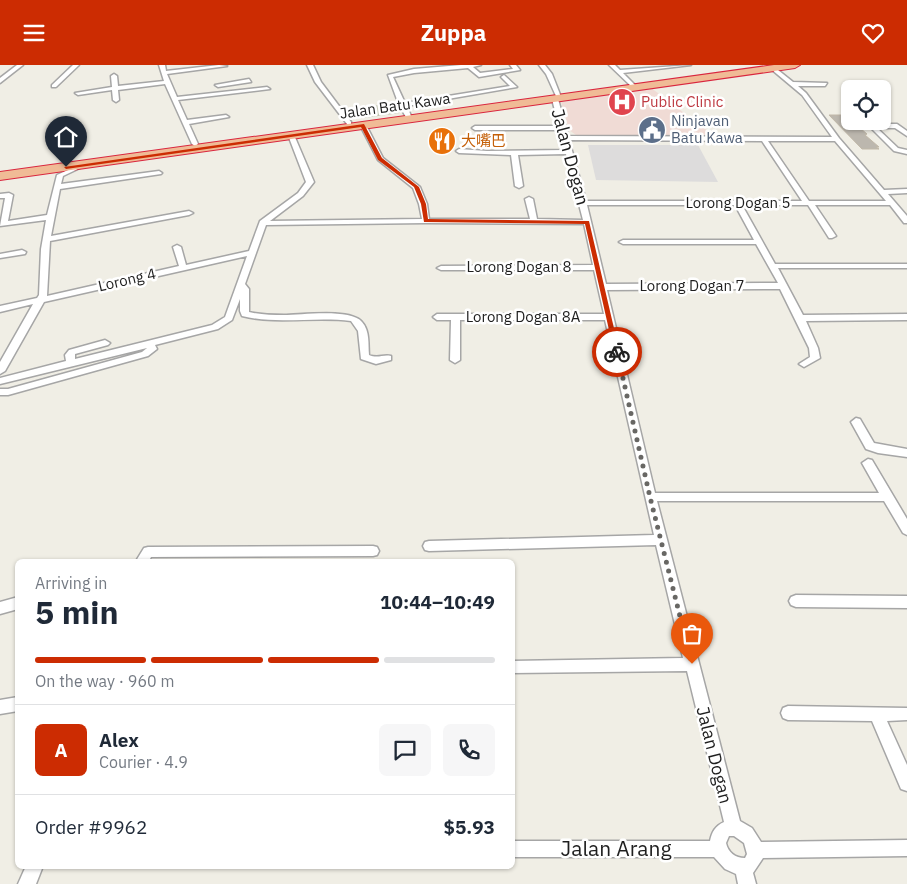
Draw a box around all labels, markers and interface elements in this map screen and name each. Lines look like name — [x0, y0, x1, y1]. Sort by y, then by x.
text: Zuppa — [421, 18, 486, 47]
icon: menu — [20, 19, 48, 47]
icon: heart — [859, 19, 887, 47]
map controls — [841, 80, 891, 130]
button: locate — [841, 80, 891, 130]
hospital icon: Public Clinic — [607, 87, 637, 117]
street label: Jalan Batu Kawa — [338, 88, 452, 123]
place label: Public Clinic — [641, 92, 724, 111]
street label: Jalan Dogan — [547, 106, 594, 208]
place label: Ninjavan Batu Kawa — [671, 111, 743, 147]
public building icon: Ninjavan Batu Kawa — [637, 115, 667, 145]
pin — [45, 116, 87, 167]
icon: home — [52, 123, 80, 151]
restaurant icon: 大嘴巴 — [427, 126, 457, 156]
place label: 大嘴巴 — [461, 131, 506, 150]
street label: Lorong Dogan 5 — [686, 193, 791, 212]
street label: Lorong Dogan 8 — [467, 257, 572, 276]
street label: Lorong 4 — [96, 264, 158, 295]
street label: Lorong Dogan 7 — [640, 276, 745, 295]
street label: Lorong Dogan 8A — [466, 307, 581, 326]
courier — [592, 327, 642, 377]
icon: bike — [603, 338, 631, 366]
text: Arriving in — [35, 573, 107, 593]
text: 10:44–10:49 — [380, 590, 495, 614]
text: 5 min — [35, 591, 119, 633]
pin — [671, 613, 713, 664]
icon: bag — [678, 620, 706, 648]
text: On the way · 960 m — [35, 671, 174, 691]
street label: Jalan Dogan — [691, 704, 738, 806]
button: chat — [379, 724, 431, 776]
button: phone — [443, 724, 495, 776]
text: Alex — [99, 728, 139, 752]
text: A — [54, 738, 68, 762]
text: Courier · 4.9 — [99, 752, 188, 772]
text: Order #9962 — [35, 815, 147, 839]
text: $5.93 — [443, 815, 495, 839]
street label: Jalan Arang — [560, 834, 672, 862]

